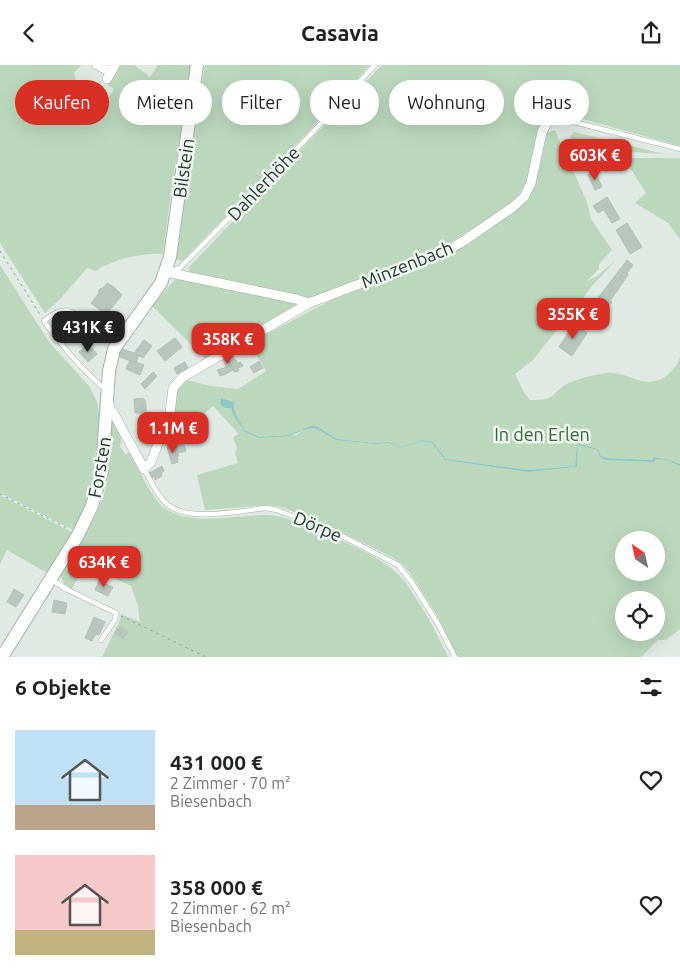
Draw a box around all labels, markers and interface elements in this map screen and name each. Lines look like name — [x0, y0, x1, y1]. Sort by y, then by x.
icon: back — [15, 19, 43, 47]
icon: share — [637, 19, 665, 47]
text: Casavia — [301, 20, 379, 45]
chip: Kaufen — [15, 80, 109, 125]
chip: Mieten — [119, 80, 212, 125]
chip: Filter — [222, 80, 300, 125]
chip: Neu — [310, 80, 379, 125]
chip: Wohnung — [389, 80, 504, 125]
chip: Haus — [514, 80, 589, 125]
street label: Bilstein — [169, 137, 197, 199]
pin: 603K € — [554, 139, 636, 181]
street label: Dahlerhöhe — [223, 142, 303, 224]
text: 603K € — [570, 146, 620, 164]
street label: Minzenbach — [358, 237, 456, 291]
pin: 355K € — [532, 297, 614, 340]
text: 355K € — [548, 305, 598, 323]
pin: 431K € — [47, 311, 129, 353]
text: 431K € — [63, 318, 113, 336]
pin: 358K € — [187, 323, 269, 365]
text: 358K € — [203, 330, 253, 348]
pin: 1.1M € — [132, 411, 214, 454]
text: 1.1M € — [148, 419, 198, 437]
park label: In den Erlen — [494, 424, 590, 444]
street label: Forsten — [84, 435, 114, 499]
street label: Dörpe — [291, 507, 345, 545]
north arrow — [615, 531, 665, 581]
map controls — [615, 531, 665, 641]
pin: 634K € — [63, 545, 145, 588]
text: 634K € — [79, 553, 129, 571]
button: locate — [615, 591, 665, 641]
icon: filters — [637, 673, 665, 701]
text: 6 Objekte — [15, 675, 111, 699]
icon: home — [55, 750, 115, 810]
text: 431 000 € — [170, 750, 263, 774]
icon: heart — [637, 766, 665, 794]
text: 2 Zimmer · 70 m² — [170, 774, 291, 792]
text: Biesenbach — [170, 792, 252, 810]
icon: home — [55, 875, 115, 935]
text: 358 000 € — [170, 875, 263, 899]
icon: heart — [637, 891, 665, 919]
text: 2 Zimmer · 62 m² — [170, 899, 291, 917]
text: Biesenbach — [170, 917, 252, 935]

